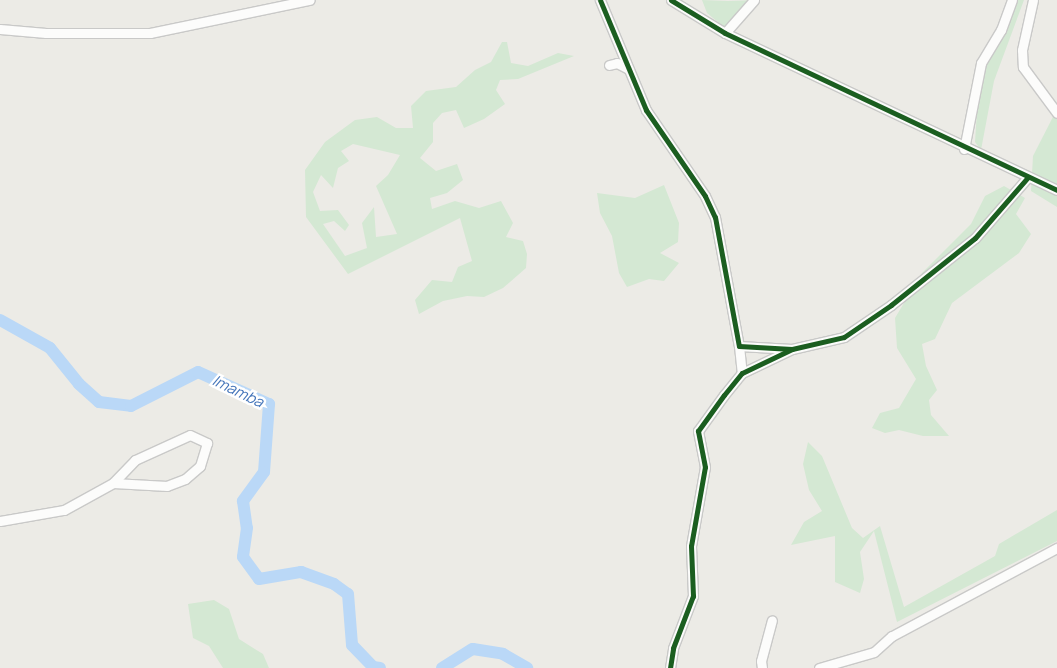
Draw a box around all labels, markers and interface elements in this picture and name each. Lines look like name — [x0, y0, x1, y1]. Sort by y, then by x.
water label: Imamba — [210, 371, 266, 411]

